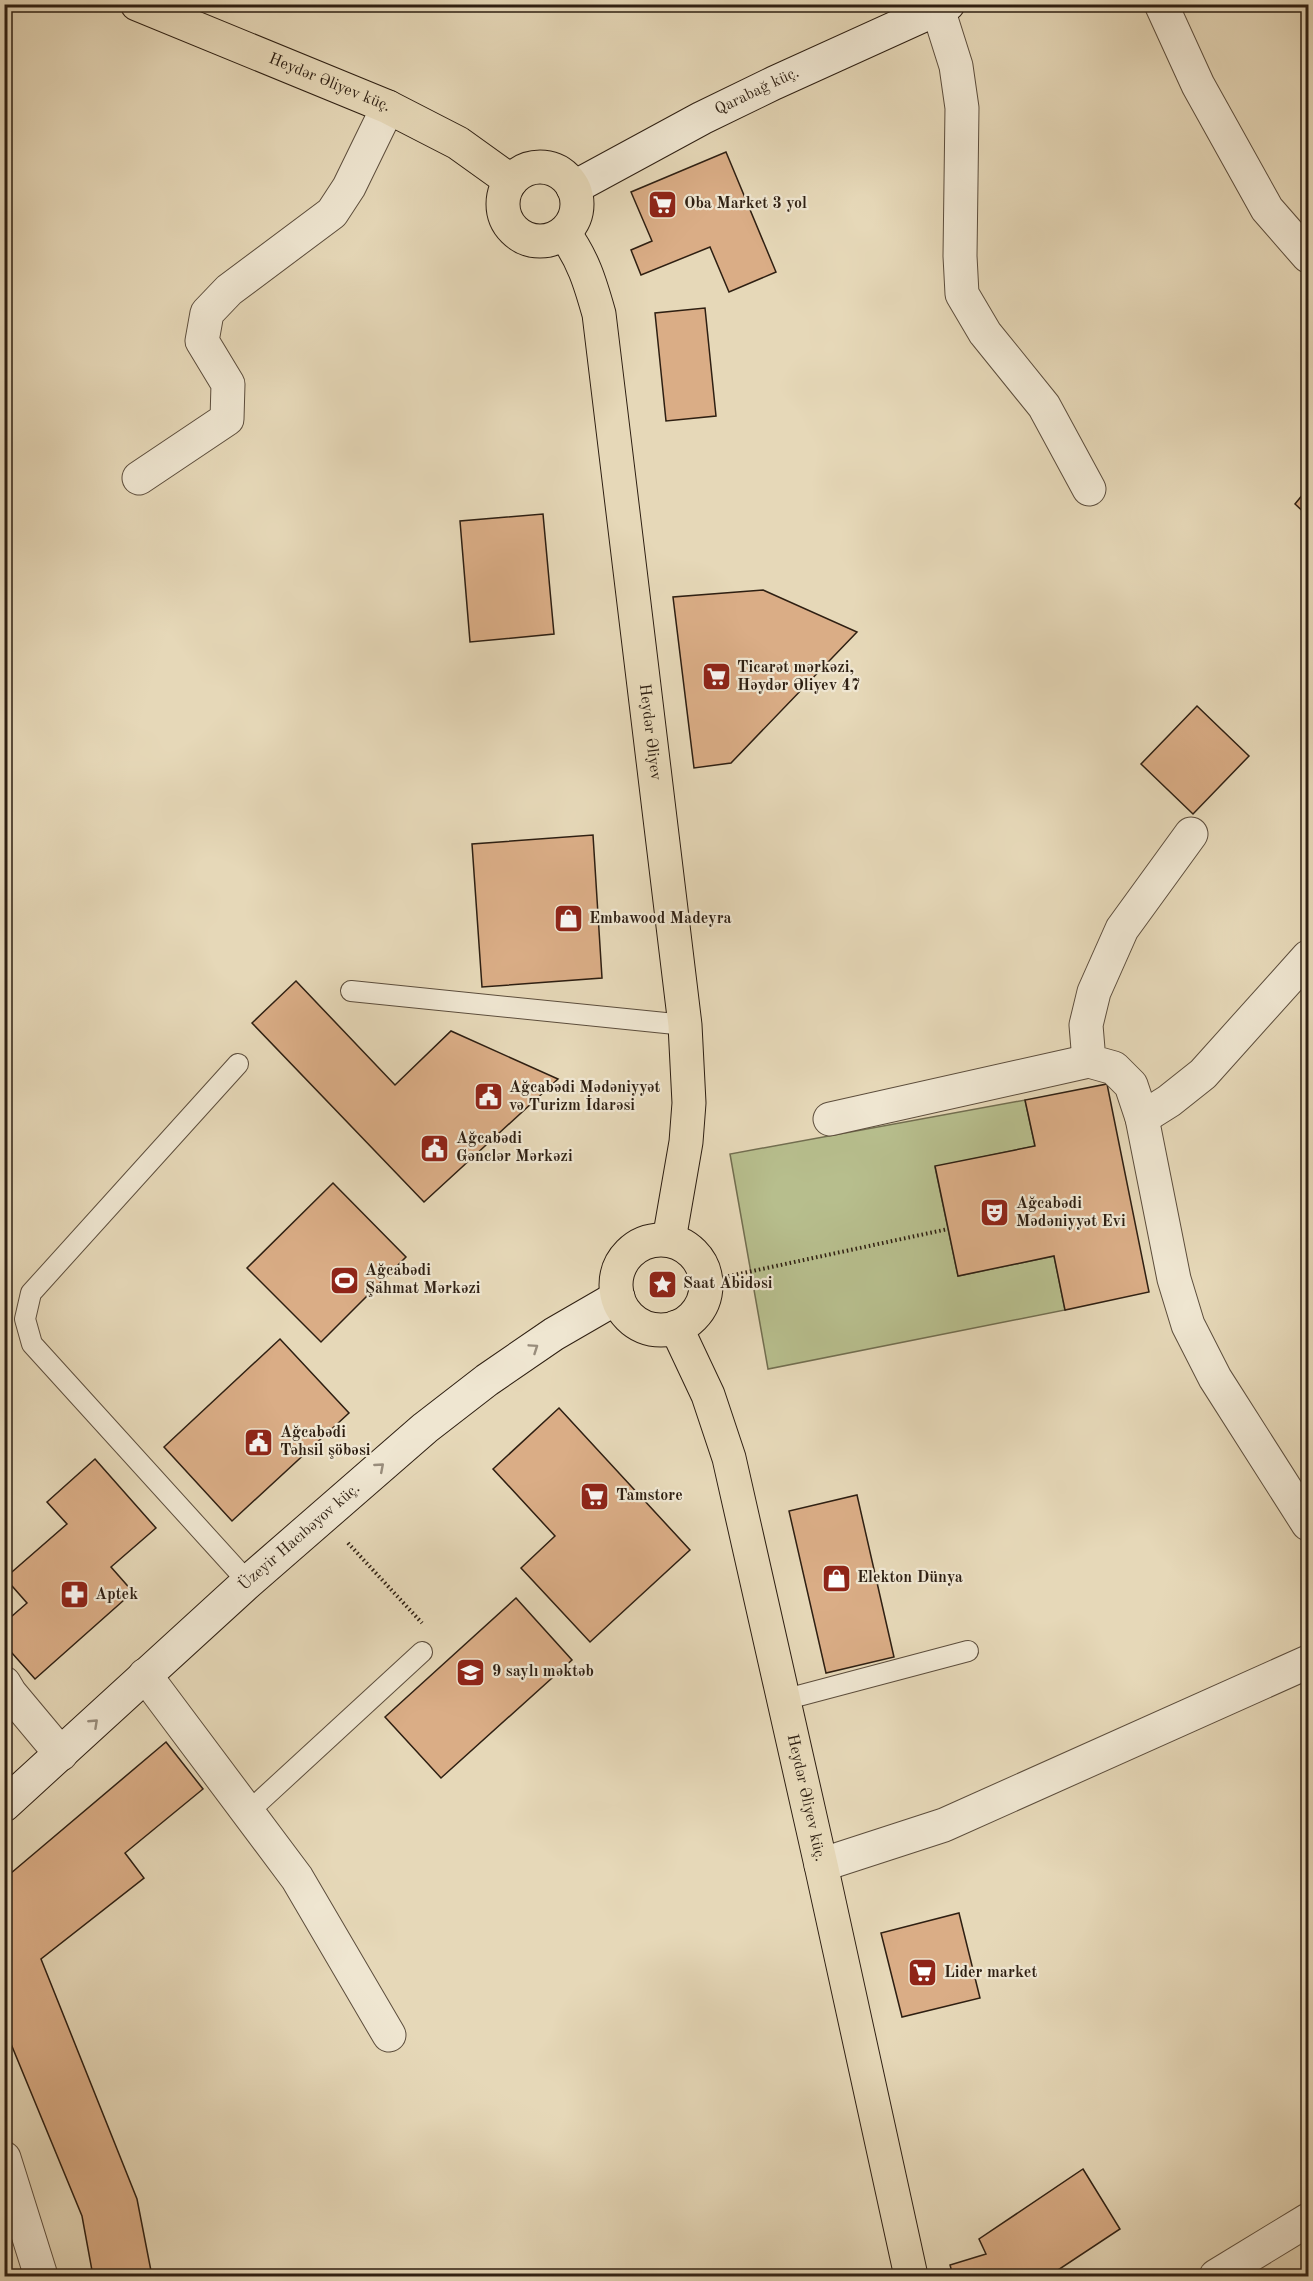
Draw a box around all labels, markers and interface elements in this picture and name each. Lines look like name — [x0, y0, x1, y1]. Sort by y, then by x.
street label: Heydər Əliyev küç. — [266, 51, 393, 115]
street label: Qarabağ küç. — [713, 65, 802, 118]
supermarket icon: Oba Market 3 yol — [647, 188, 679, 220]
place label: Oba Market 3 yol — [684, 196, 807, 212]
place label: Ticarət mərkəzi, Həydər Əliyev 47 — [737, 660, 860, 694]
supermarket icon: Ticarət mərkəzi, Həydər Əliyev 47 — [700, 661, 732, 693]
street label: Heydər Əliyev — [636, 683, 663, 782]
shop icon: Embawood Madeyra — [552, 903, 584, 935]
place label: Embawood Madeyra — [589, 911, 732, 927]
place label: Ağcabədi Mədəniyyət və Turizm İdarəsi — [509, 1080, 661, 1114]
public building icon: Ağcabədi Mədəniyyət və Turizm İdarəsi — [472, 1081, 504, 1113]
place label: Ağcabədi Gənclər Mərkəzi — [456, 1131, 573, 1165]
public building icon: Ağcabədi Gənclər Mərkəzi — [419, 1132, 451, 1164]
place label: Ağcabədi Mədəniyyət Evi — [1016, 1196, 1126, 1230]
theatre icon: Ağcabədi Mədəniyyət Evi — [979, 1197, 1011, 1229]
place label: Ağcabədi Şahmat Mərkəzi — [365, 1263, 481, 1297]
sports icon: Ağcabədi Şahmat Mərkəzi — [328, 1264, 360, 1296]
place icon: Saat Abidəsi — [646, 1268, 678, 1300]
place label: Saat Abidəsi — [683, 1276, 773, 1292]
one-way arrow — [528, 1344, 539, 1355]
place label: Ağcabədi Təhsil şöbəsi — [280, 1425, 371, 1459]
public building icon: Ağcabədi Təhsil şöbəsi — [243, 1426, 275, 1458]
one-way arrow — [373, 1463, 384, 1474]
street label: Üzeyir Hacıbəyov küç. — [233, 1480, 363, 1594]
supermarket icon: Tamstore — [579, 1480, 611, 1512]
place label: Tamstore — [616, 1488, 683, 1504]
shop icon: Elekton Dünya — [820, 1562, 852, 1594]
place label: Elekton Dünya — [857, 1570, 963, 1586]
pharmacy icon: Aptek — [58, 1579, 90, 1611]
place label: Aptek — [95, 1587, 138, 1603]
school or university icon: 9 saylı məktəb — [455, 1656, 487, 1688]
place label: 9 saylı məktəb — [492, 1664, 594, 1680]
one-way arrow — [87, 1719, 98, 1730]
street label: Heydər Əliyev küç. — [784, 1733, 828, 1863]
supermarket icon: Lider market — [907, 1957, 939, 1989]
place label: Lider market — [944, 1965, 1037, 1981]

